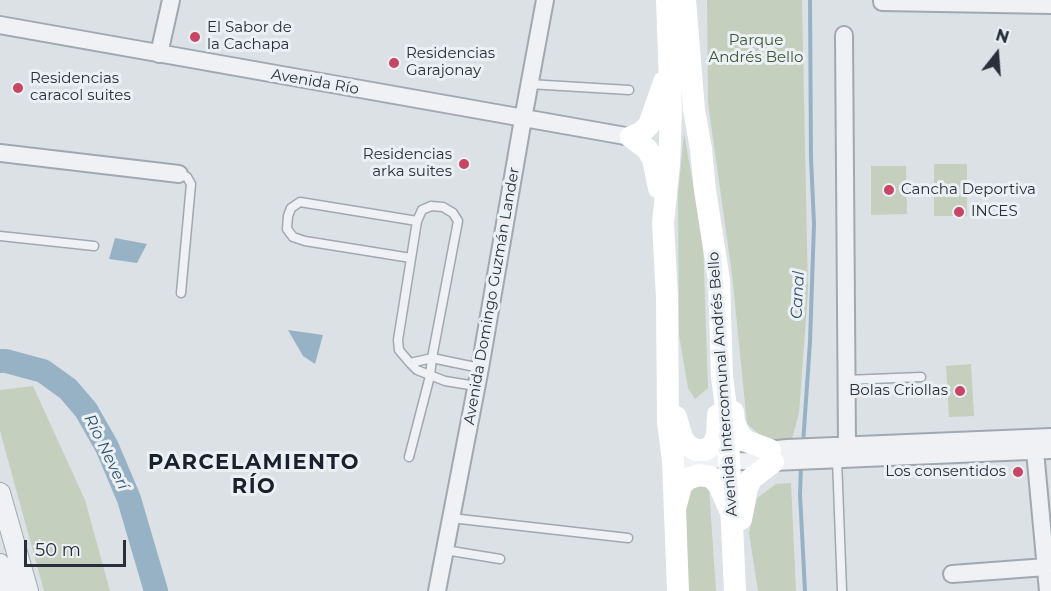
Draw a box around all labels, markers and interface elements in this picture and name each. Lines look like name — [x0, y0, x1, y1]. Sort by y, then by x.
place label: El Sabor de la Cachapa — [207, 19, 292, 54]
north arrow — [967, 24, 1027, 84]
text: N — [993, 25, 1011, 47]
marker: El Sabor de la Cachapa — [188, 30, 202, 44]
park label: Parque Andrés Bello — [708, 32, 804, 67]
place label: Residencias Garajonay — [406, 45, 495, 80]
marker: Residencias Garajonay — [387, 56, 401, 70]
street label: Avenida Río — [270, 65, 360, 99]
place label: Residencias caracol suites — [30, 70, 131, 105]
marker: Residencias caracol suites — [11, 81, 25, 95]
place label: Residencias arka suites — [363, 146, 452, 181]
marker: Residencias arka suites — [457, 157, 471, 171]
street label: Avenida Domingo Guzmán Lander — [460, 166, 524, 426]
place label: Cancha Deportiva — [901, 181, 1036, 199]
marker: Cancha Deportiva — [882, 183, 896, 197]
place label: INCES — [971, 203, 1018, 221]
marker: INCES — [952, 205, 966, 219]
street label: Avenida Intercomunal Andrés Bello — [705, 251, 741, 517]
water label: Canal — [787, 271, 809, 319]
place label: Bolas Criollas — [849, 382, 948, 400]
marker: Bolas Criollas — [953, 384, 967, 398]
water label: Río Neverí — [80, 411, 132, 493]
district label: PARCELAMIENTO RÍO — [148, 450, 360, 500]
place label: Los consentidos — [885, 463, 1006, 481]
marker: Los consentidos — [1011, 465, 1025, 479]
scale bar — [27, 528, 129, 566]
text: 50 m — [35, 539, 81, 561]

